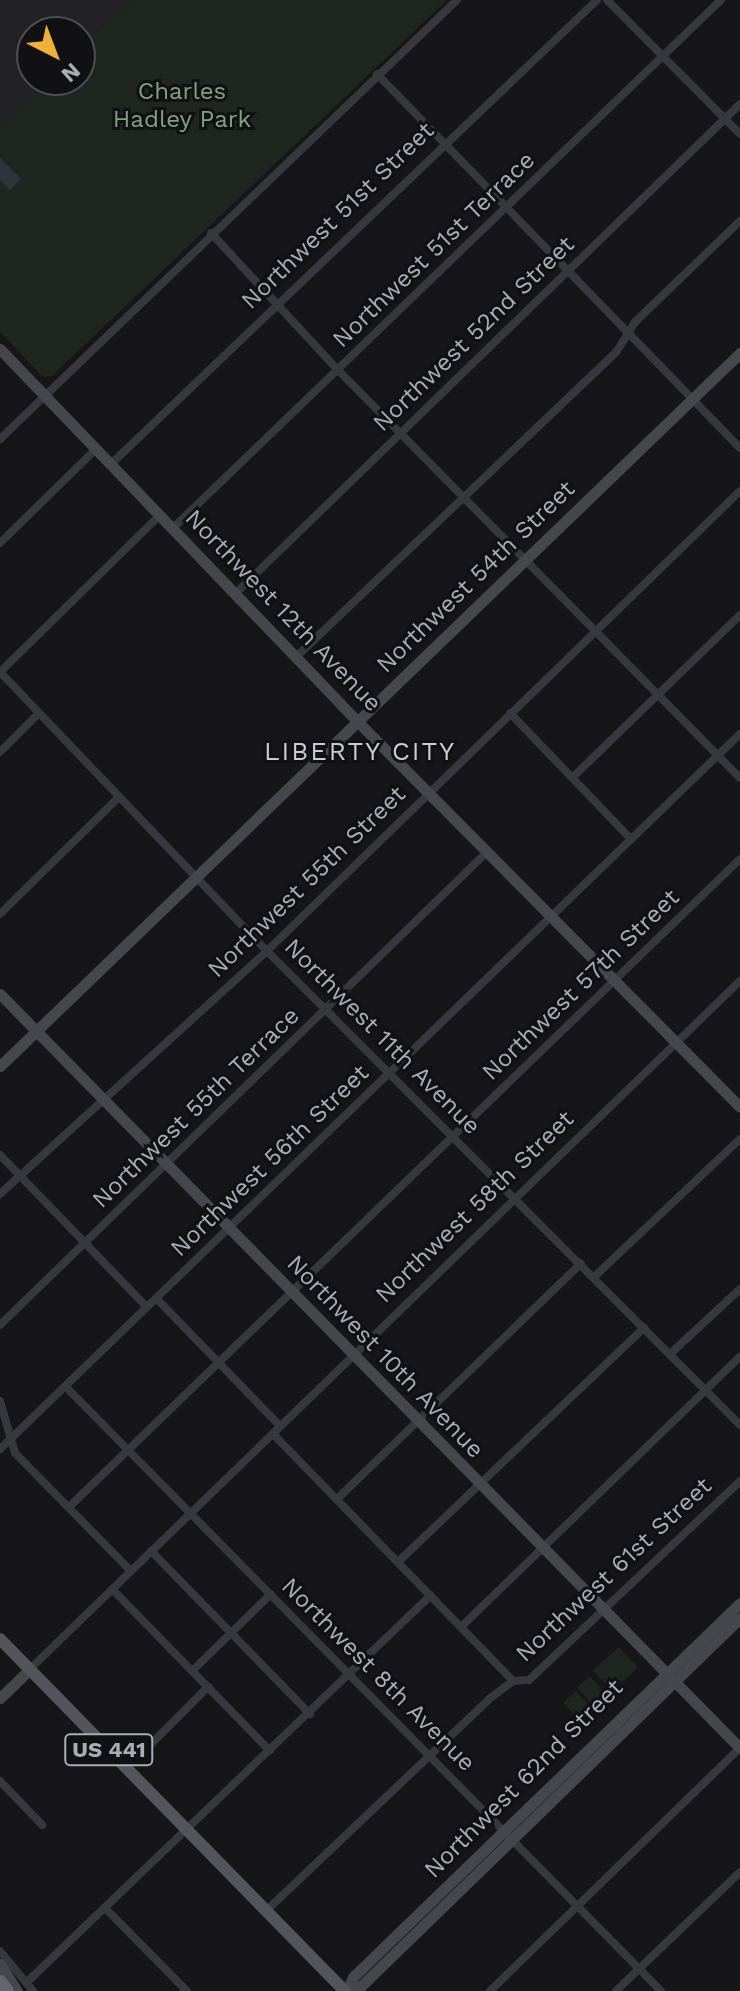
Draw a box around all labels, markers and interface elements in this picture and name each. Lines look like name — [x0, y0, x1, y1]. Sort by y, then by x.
north arrow — [16, 16, 96, 96]
text: N — [57, 58, 85, 87]
park label: Charles Hadley Park — [113, 78, 251, 134]
street label: Northwest 51st Street — [236, 117, 440, 315]
street label: Northwest 51st Terrace — [327, 146, 541, 354]
street label: Northwest 52nd Street — [367, 230, 581, 438]
street label: Northwest 54th Street — [371, 475, 581, 679]
street label: Northwest 12th Avenue — [178, 503, 388, 719]
district label: LIBERTY CITY — [263, 736, 457, 768]
street label: Northwest 55th Street — [202, 780, 412, 984]
street label: Northwest 57th Street — [476, 883, 686, 1087]
street label: Northwest 11th Avenue — [278, 933, 486, 1141]
street label: Northwest 55th Terrace — [86, 1001, 306, 1215]
street label: Northwest 56th Street — [165, 1059, 375, 1263]
street label: Northwest 58th Street — [370, 1105, 580, 1309]
street label: Northwest 10th Avenue — [280, 1249, 490, 1465]
street label: Northwest 61st Street — [510, 1472, 718, 1668]
street label: Northwest 8th Avenue — [275, 1572, 481, 1778]
street label: Northwest 62nd Street — [419, 1674, 629, 1884]
road number: US 441 — [63, 1732, 155, 1768]

